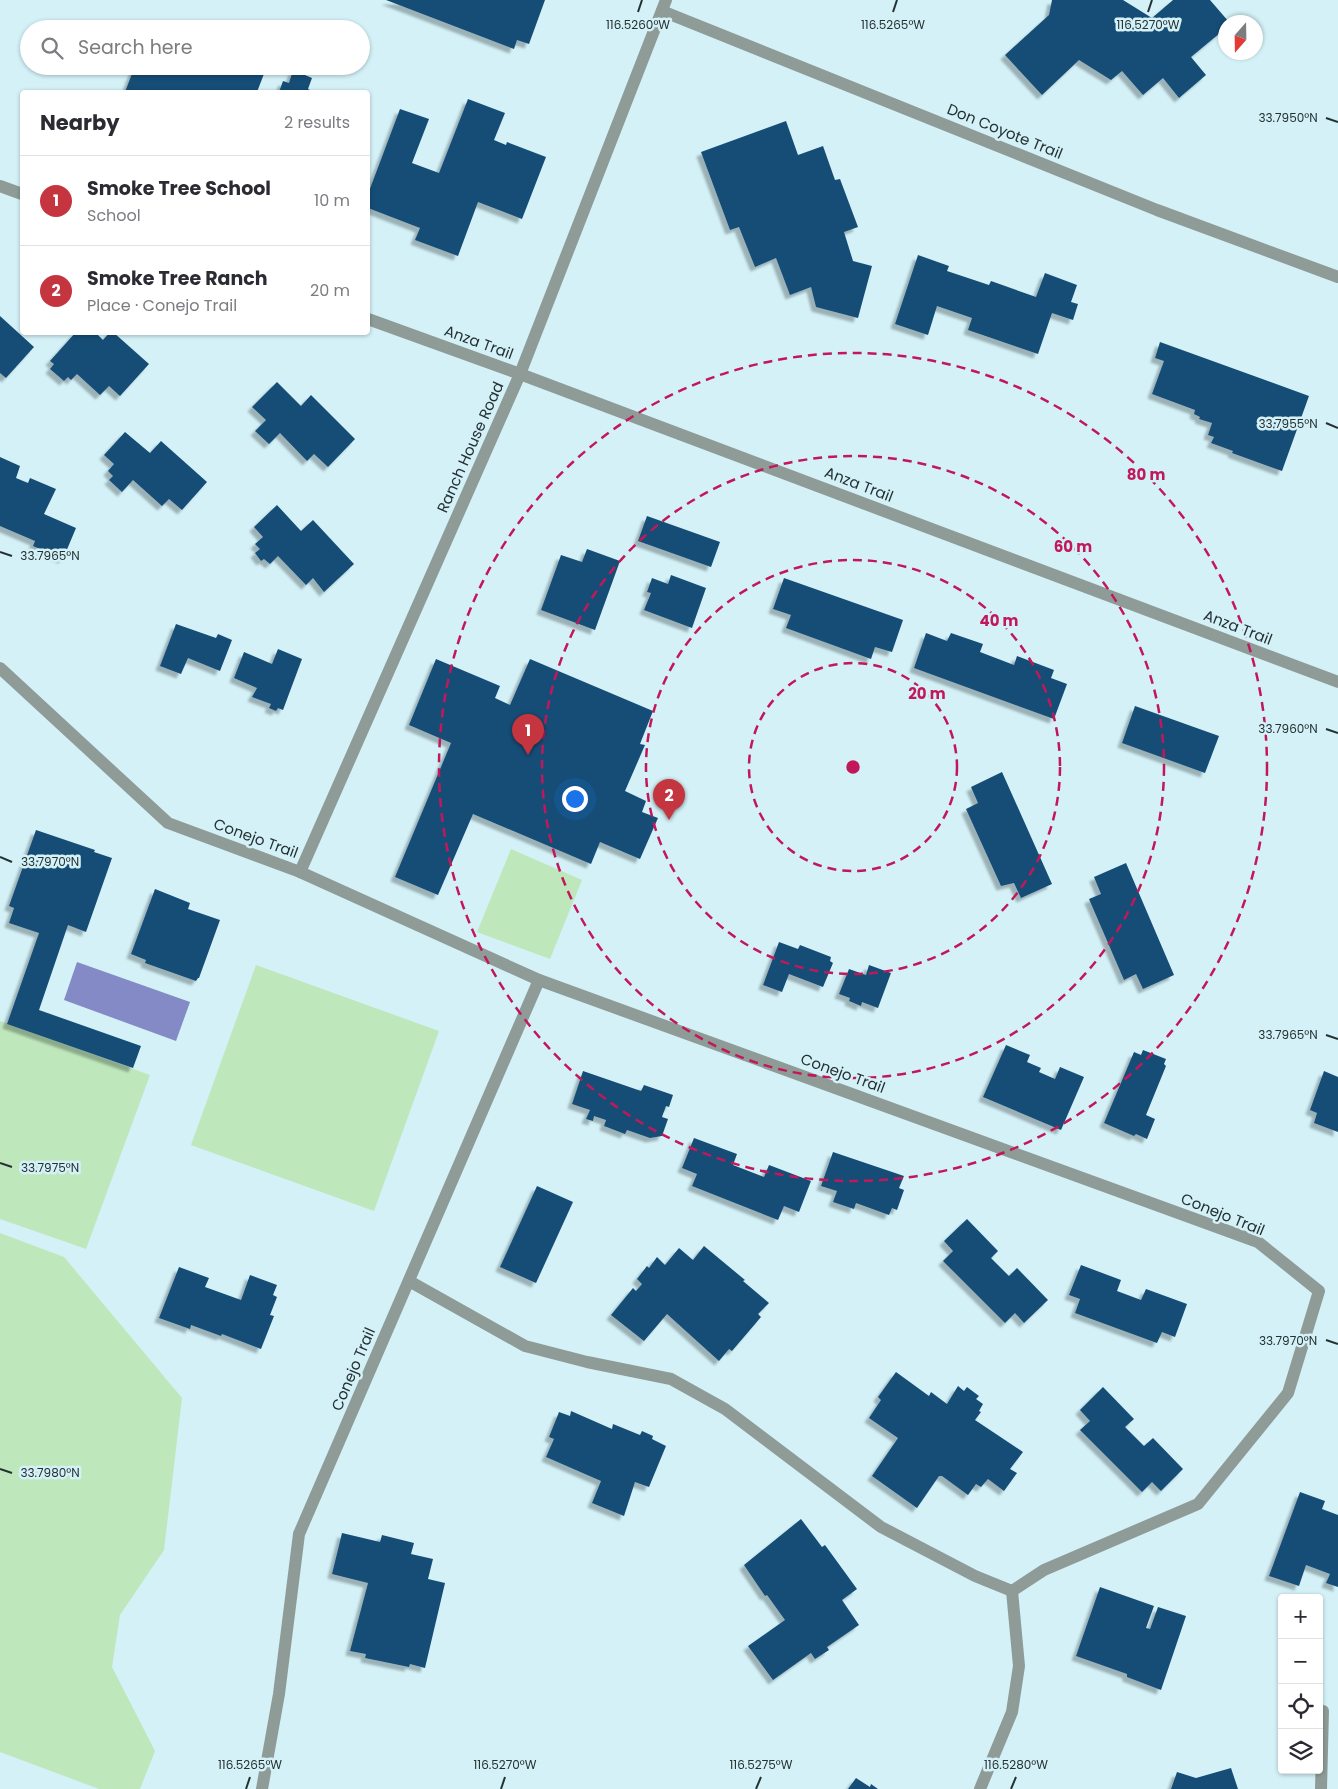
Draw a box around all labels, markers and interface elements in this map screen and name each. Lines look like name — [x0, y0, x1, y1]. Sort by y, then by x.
north arrow — [1218, 15, 1263, 60]
text: 116.5260°W — [606, 16, 670, 33]
text: 116.5265°W — [861, 16, 925, 33]
text: 116.5270°W — [1117, 16, 1180, 33]
search box — [20, 20, 370, 75]
icon: search — [38, 34, 66, 62]
text: Search here — [78, 34, 192, 61]
street label: Don Coyote Trail — [944, 98, 1066, 164]
text: Nearby — [40, 108, 120, 137]
text: 33.7950°N — [1258, 109, 1318, 126]
text: 2 results — [284, 111, 350, 134]
text: Smoke Tree School — [87, 175, 271, 202]
text: 1 — [53, 189, 59, 212]
text: 10 m — [314, 189, 350, 212]
text: School — [87, 204, 141, 227]
text: Smoke Tree Ranch — [87, 265, 268, 292]
text: 2 — [51, 279, 61, 302]
text: 20 m — [310, 279, 350, 302]
text: Place · Conejo Trail — [87, 294, 237, 317]
street label: Anza Trail — [442, 320, 516, 364]
street label: Ranch House Road — [432, 378, 508, 516]
text: 33.7955°N — [1258, 415, 1318, 432]
street label: Anza Trail — [822, 461, 896, 507]
text: 80 m — [1127, 464, 1165, 485]
text: 60 m — [1054, 536, 1092, 557]
text: 33.7965°N — [20, 547, 80, 564]
street label: Anza Trail — [1201, 604, 1275, 650]
text: 40 m — [979, 610, 1019, 631]
text: 20 m — [908, 683, 946, 704]
pin: 1 — [512, 714, 544, 755]
text: 33.7960°N — [1258, 720, 1318, 737]
centre of rings — [844, 758, 862, 776]
pin: 2 — [653, 779, 685, 820]
your location — [562, 786, 588, 812]
street label: Conejo Trail — [211, 813, 301, 863]
text: 33.7970°N — [21, 853, 79, 870]
text: 33.7965°N — [1258, 1026, 1318, 1043]
street label: Conejo Trail — [798, 1048, 888, 1098]
text: 33.7975°N — [21, 1159, 79, 1176]
street label: Conejo Trail — [1178, 1188, 1268, 1240]
street label: Conejo Trail — [326, 1324, 380, 1414]
text: 33.7970°N — [1259, 1332, 1317, 1349]
text: 33.7980°N — [20, 1464, 80, 1481]
map controls — [1278, 1594, 1323, 1774]
button: + — [1278, 1594, 1323, 1639]
button: − — [1278, 1639, 1323, 1684]
button: locate — [1278, 1684, 1323, 1729]
button: layers — [1278, 1729, 1323, 1774]
text: 116.5265°W — [218, 1756, 282, 1773]
text: 116.5270°W — [474, 1756, 537, 1773]
text: 116.5275°W — [730, 1756, 793, 1773]
text: 116.5280°W — [984, 1756, 1048, 1773]

